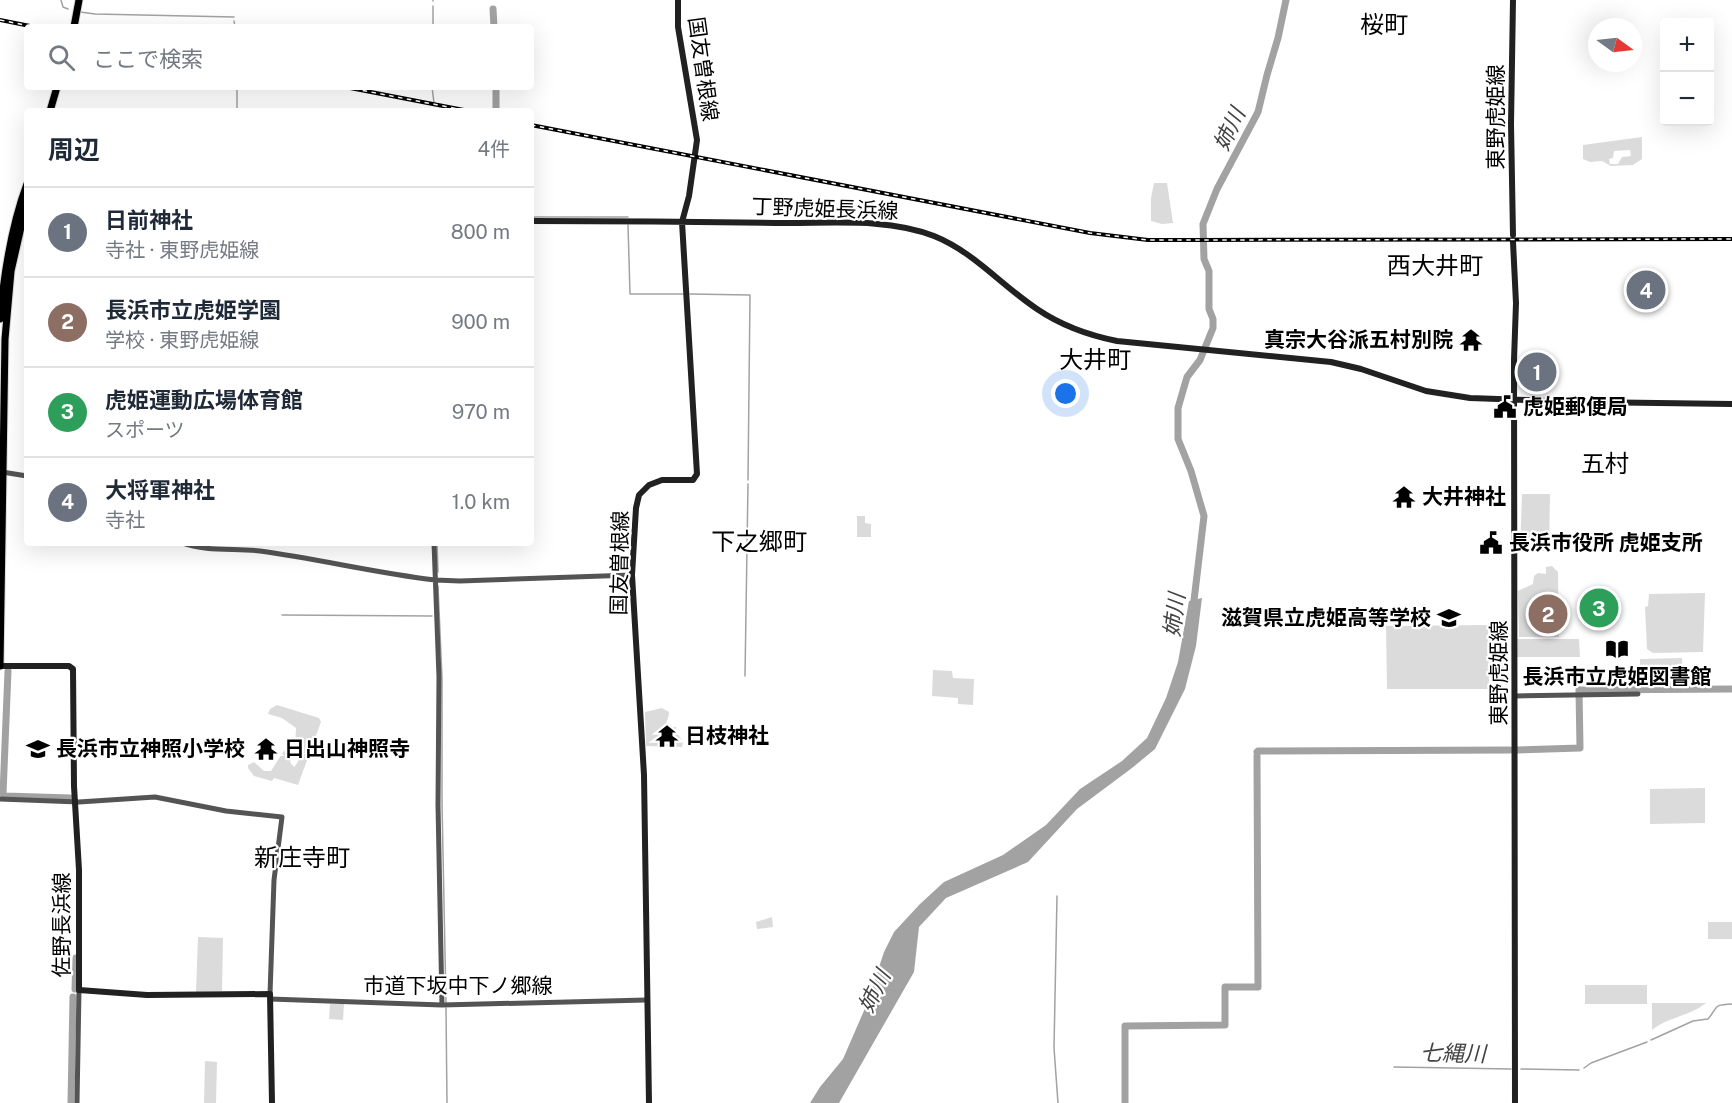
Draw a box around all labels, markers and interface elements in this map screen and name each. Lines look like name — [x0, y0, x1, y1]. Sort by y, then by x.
district label: 桜町 — [1360, 10, 1408, 38]
street label: 国友曽根線 — [684, 15, 723, 123]
north arrow — [1588, 18, 1642, 72]
map controls — [1660, 18, 1714, 126]
button: + — [1660, 18, 1714, 72]
search box — [24, 24, 534, 90]
icon: search — [45, 41, 78, 74]
text: ここで検索 — [93, 46, 203, 72]
street label: 東野虎姫線 — [1483, 65, 1508, 170]
button: − — [1660, 72, 1714, 126]
water label: 姉川 — [1208, 102, 1251, 154]
text: 周辺 — [48, 134, 100, 165]
text: 4件 — [477, 137, 510, 161]
street label: 丁野虎姫長浜線 — [751, 193, 899, 224]
text: 日前神社 — [105, 207, 193, 233]
text: 1 — [63, 220, 72, 244]
text: 800 m — [451, 220, 510, 244]
text: 寺社 · 東野虎姫線 — [105, 238, 259, 262]
district label: 西大井町 — [1387, 251, 1483, 279]
pin: 4 — [1626, 268, 1666, 312]
text: 長浜市立虎姫学園 — [105, 297, 281, 323]
text: 2 — [61, 310, 74, 334]
text: 900 m — [451, 310, 510, 334]
place label: 真宗大谷派五村別院 — [1264, 327, 1453, 352]
temple icon: 真宗大谷派五村別院 — [1458, 327, 1484, 353]
text: 学校 · 東野虎姫線 — [105, 328, 259, 352]
district label: 大井町 — [1059, 345, 1131, 373]
pin: 1 — [1518, 350, 1556, 394]
your location — [1051, 379, 1080, 408]
text: 虎姫運動広場体育館 — [105, 387, 303, 413]
public building icon: 虎姫郵便局 — [1492, 394, 1518, 420]
place label: 虎姫郵便局 — [1523, 394, 1628, 419]
text: 3 — [61, 400, 74, 424]
text: 970 m — [452, 400, 510, 424]
text: スポーツ — [105, 418, 185, 442]
district label: 五村 — [1581, 449, 1629, 477]
text: 大将軍神社 — [105, 477, 215, 503]
temple icon: 大井神社 — [1391, 484, 1417, 510]
place label: 大井神社 — [1422, 484, 1506, 509]
text: 4 — [61, 490, 74, 514]
text: 1.0 km — [452, 490, 510, 514]
text: 寺社 — [105, 508, 145, 532]
street label: 国友曽根線 — [606, 510, 633, 616]
district label: 下之郷町 — [711, 527, 807, 555]
public building icon: 長浜市役所 虎姫支所 — [1478, 530, 1504, 556]
place label: 長浜市役所 虎姫支所 — [1509, 530, 1703, 555]
pin: 3 — [1580, 586, 1618, 630]
water label: 姉川 — [1158, 590, 1190, 638]
pin: 2 — [1528, 592, 1568, 636]
place label: 滋賀県立虎姫高等学校 — [1221, 605, 1431, 630]
school or university icon: 滋賀県立虎姫高等学校 — [1436, 605, 1462, 631]
street label: 東野虎姫線 — [1486, 621, 1511, 726]
library icon: 長浜市立虎姫図書館 — [1604, 636, 1630, 662]
place label: 長浜市立虎姫図書館 — [1523, 664, 1712, 689]
temple icon: 日枝神社 — [654, 723, 680, 749]
place label: 日枝神社 — [685, 723, 769, 748]
school or university icon: 長浜市立神照小学校 — [25, 736, 51, 762]
place label: 長浜市立神照小学校 — [56, 736, 245, 761]
temple icon: 日出山神照寺 — [253, 736, 279, 762]
place label: 日出山神照寺 — [284, 736, 410, 761]
district label: 新庄寺町 — [254, 843, 350, 871]
street label: 佐野長浜線 — [49, 873, 74, 978]
water label: 姉川 — [853, 964, 896, 1016]
street label: 市道下坂中下ノ郷線 — [364, 973, 553, 998]
water label: 七縄川 — [1420, 1039, 1488, 1067]

